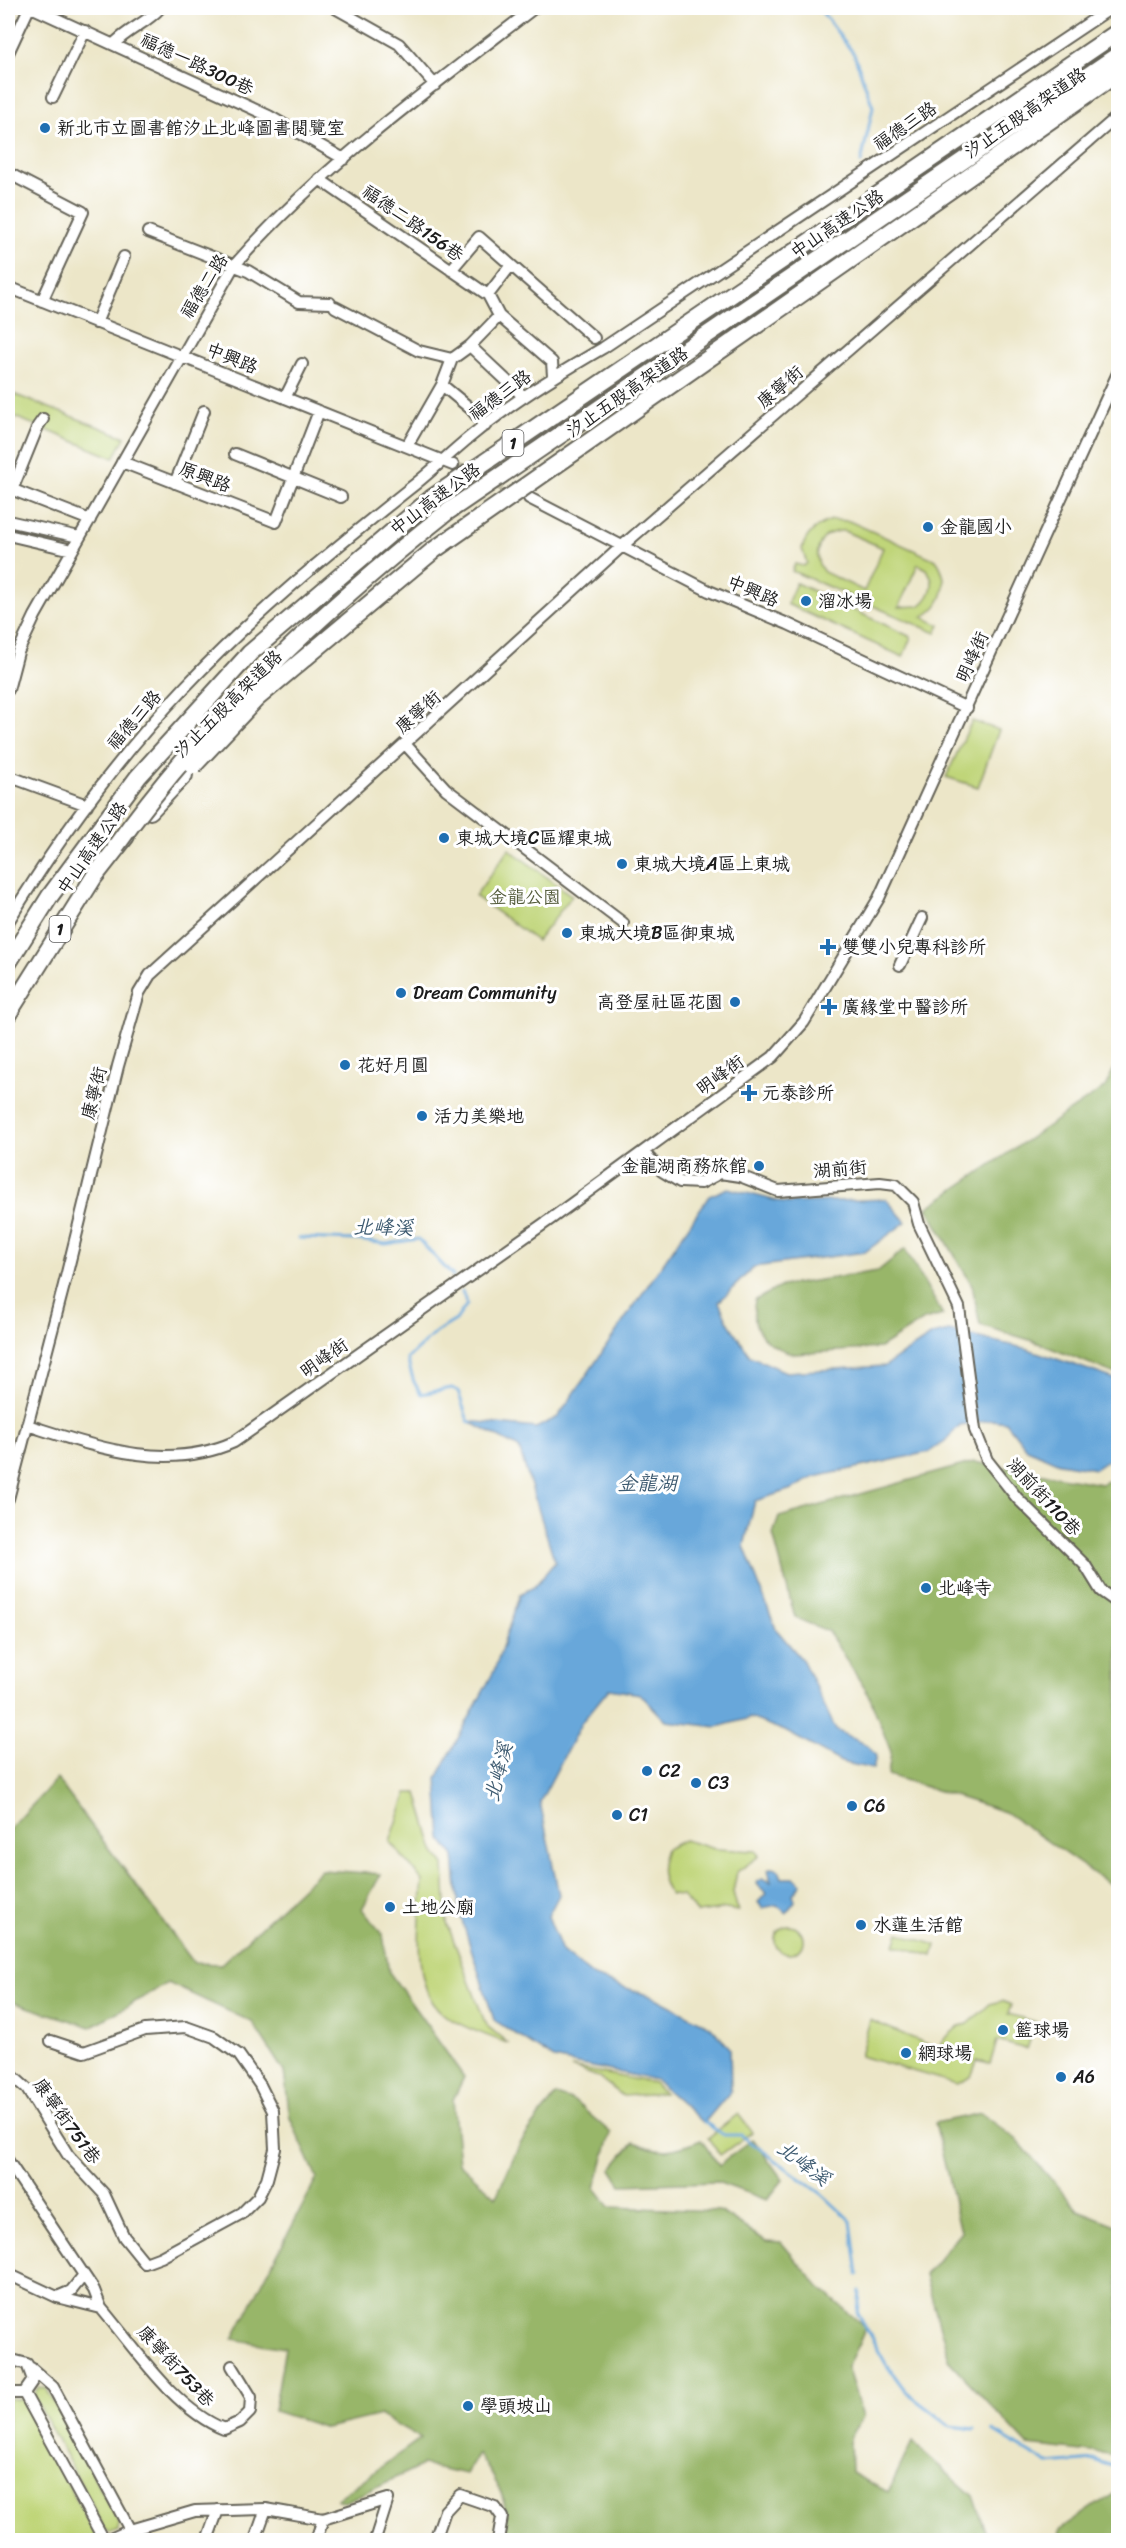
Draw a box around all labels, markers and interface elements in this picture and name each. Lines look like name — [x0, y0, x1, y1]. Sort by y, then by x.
street label: 福德一路300巷 — [135, 24, 259, 104]
street label: 汐止五股高架道路 — [957, 59, 1093, 167]
street label: 福德三路 — [866, 93, 944, 159]
place label: 新北市立圖書館汐止北峰圖書閱覽室 — [57, 112, 345, 144]
marker: 新北市立圖書館汐止北峰圖書閱覽室 — [38, 121, 52, 135]
street label: 福德二路156巷 — [355, 176, 471, 270]
street label: 中山高速公路 — [783, 181, 891, 267]
street label: 福德二路 — [171, 247, 237, 325]
street label: 中興路 — [201, 333, 263, 383]
street label: 汐止五股高架道路 — [559, 338, 695, 446]
street label: 康寧街 — [749, 357, 811, 417]
street label: 福德三路 — [461, 361, 539, 429]
road number: 1 — [502, 430, 524, 456]
street label: 原興路 — [174, 452, 236, 502]
street label: 中山高速公路 — [382, 454, 488, 544]
place label: 金龍國小 — [940, 511, 1012, 543]
marker: 金龍國小 — [921, 520, 935, 534]
street label: 中興路 — [722, 566, 784, 616]
place label: 溜冰場 — [818, 585, 872, 617]
marker: 溜冰場 — [799, 594, 813, 608]
street label: 明峰街 — [946, 626, 998, 688]
street label: 汐止五股高架道路 — [166, 642, 290, 766]
street label: 福德三路 — [98, 682, 170, 758]
street label: 康寧街 — [387, 682, 449, 742]
street label: 中山高速公路 — [48, 795, 136, 901]
place label: 東城大境C區耀東城 — [456, 822, 611, 854]
marker: 東城大境C區耀東城 — [437, 831, 451, 845]
place label: 東城大境A區上東城 — [634, 848, 790, 880]
marker: 東城大境A區上東城 — [615, 857, 629, 871]
park label: 金龍公園 — [489, 881, 561, 913]
road number: 1 — [50, 916, 70, 942]
place label: 東城大境B區御東城 — [579, 917, 734, 949]
marker: 東城大境B區御東城 — [560, 926, 574, 940]
place label: 雙雙小兒專科診所 — [842, 931, 986, 963]
marker: 雙雙小兒專科診所 — [819, 938, 837, 956]
place label: Dream Community — [413, 977, 557, 1009]
marker: Dream Community — [394, 986, 408, 1000]
place label: 高登屋社區花園 — [597, 986, 723, 1018]
place label: 廣緣堂中醫診所 — [842, 991, 968, 1023]
marker: 高登屋社區花園 — [728, 995, 742, 1009]
marker: 廣緣堂中醫診所 — [820, 998, 838, 1016]
street label: 明峰街 — [689, 1046, 751, 1104]
place label: 花好月圓 — [357, 1049, 429, 1081]
marker: 花好月圓 — [338, 1058, 352, 1072]
street label: 康寧街 — [72, 1063, 116, 1123]
place label: 元泰診所 — [762, 1077, 834, 1109]
marker: 元泰診所 — [740, 1084, 758, 1102]
place label: 活力美樂地 — [434, 1100, 524, 1132]
marker: 活力美樂地 — [415, 1109, 429, 1123]
place label: 金龍湖商務旅館 — [621, 1150, 747, 1182]
street label: 湖前街 — [812, 1151, 868, 1187]
marker: 金龍湖商務旅館 — [752, 1159, 766, 1173]
water label: 北峰溪 — [353, 1209, 414, 1246]
street label: 明峰街 — [293, 1329, 355, 1387]
street label: 湖前街110巷 — [999, 1450, 1089, 1544]
water label: 金龍湖 — [617, 1466, 679, 1501]
place label: 北峰寺 — [938, 1572, 992, 1604]
marker: 北峰寺 — [919, 1581, 933, 1595]
water label: 北峰溪 — [474, 1738, 523, 1805]
place label: C2 — [659, 1755, 681, 1787]
marker: C2 — [640, 1764, 654, 1778]
place label: C3 — [708, 1767, 729, 1799]
marker: C3 — [689, 1776, 703, 1790]
place label: C6 — [864, 1790, 885, 1822]
place label: C1 — [629, 1799, 648, 1831]
marker: C6 — [845, 1799, 859, 1813]
marker: C1 — [610, 1808, 624, 1822]
place label: 土地公廟 — [402, 1891, 474, 1923]
marker: 土地公廟 — [383, 1900, 397, 1914]
place label: 水蓮生活館 — [873, 1909, 963, 1941]
marker: 水蓮生活館 — [854, 1918, 868, 1932]
place label: 籃球場 — [1015, 2014, 1069, 2046]
marker: 籃球場 — [996, 2023, 1010, 2037]
place label: 網球場 — [918, 2037, 972, 2069]
marker: 網球場 — [899, 2046, 913, 2060]
place label: A6 — [1072, 2061, 1095, 2093]
marker: A6 — [1054, 2070, 1068, 2084]
street label: 康寧街751巷 — [24, 2071, 110, 2171]
water label: 北峰溪 — [769, 2131, 839, 2196]
street label: 康寧街753巷 — [129, 2317, 223, 2415]
place label: 學頭坡山 — [480, 2390, 552, 2422]
marker: 學頭坡山 — [461, 2399, 475, 2413]

